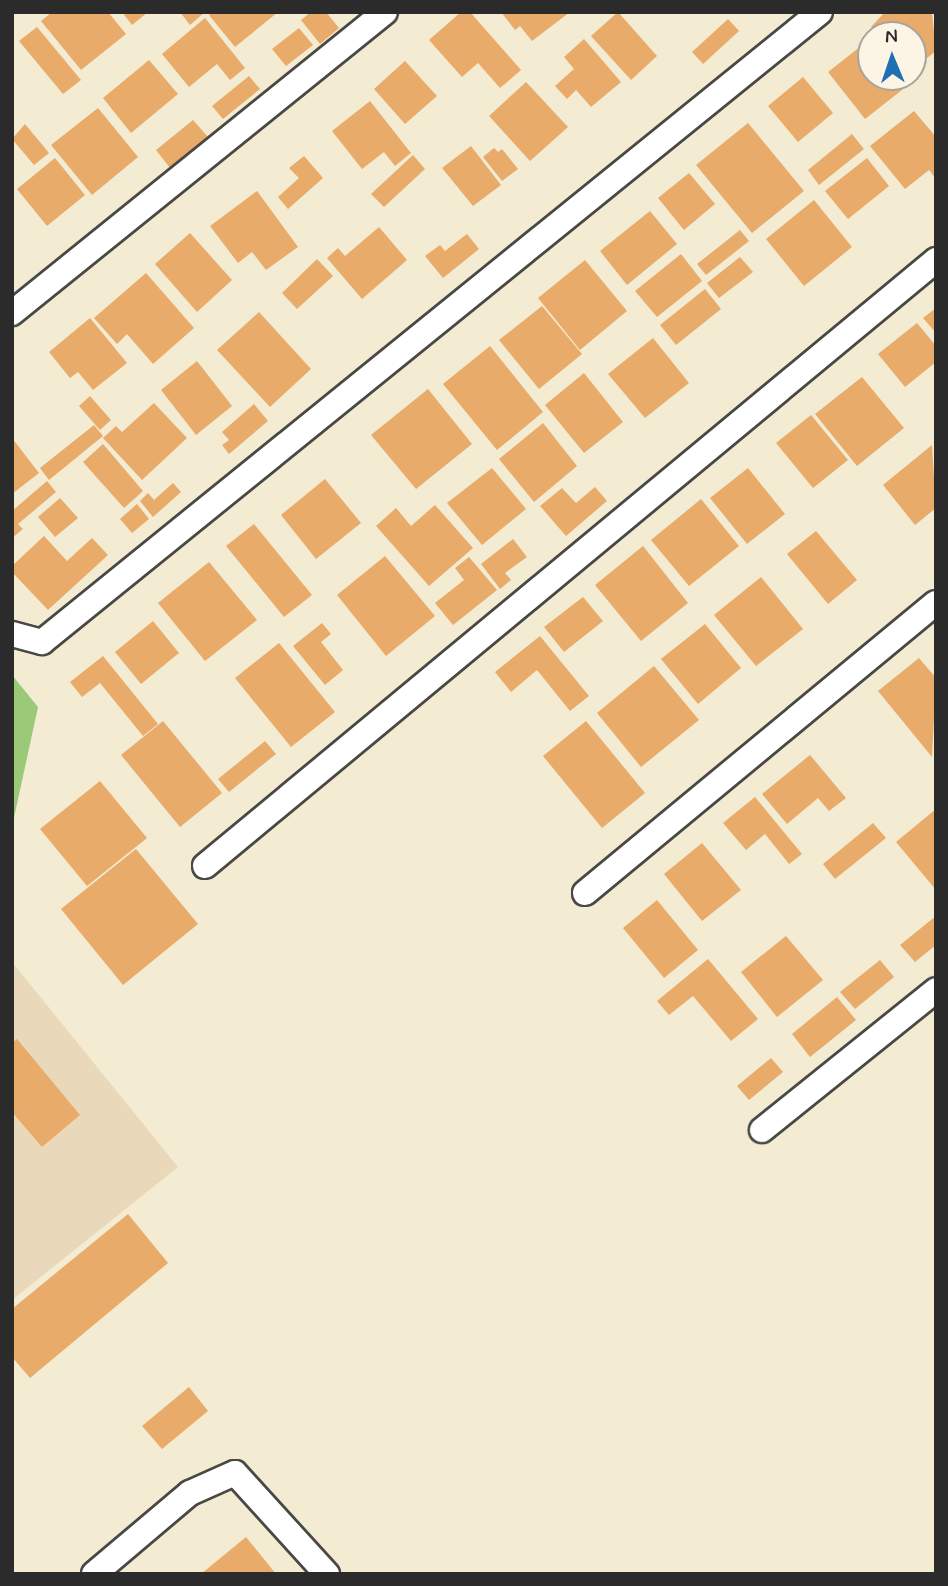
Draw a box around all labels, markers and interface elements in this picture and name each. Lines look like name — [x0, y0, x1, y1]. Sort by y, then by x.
north arrow — [857, 21, 927, 91]
text: N — [885, 24, 898, 49]

